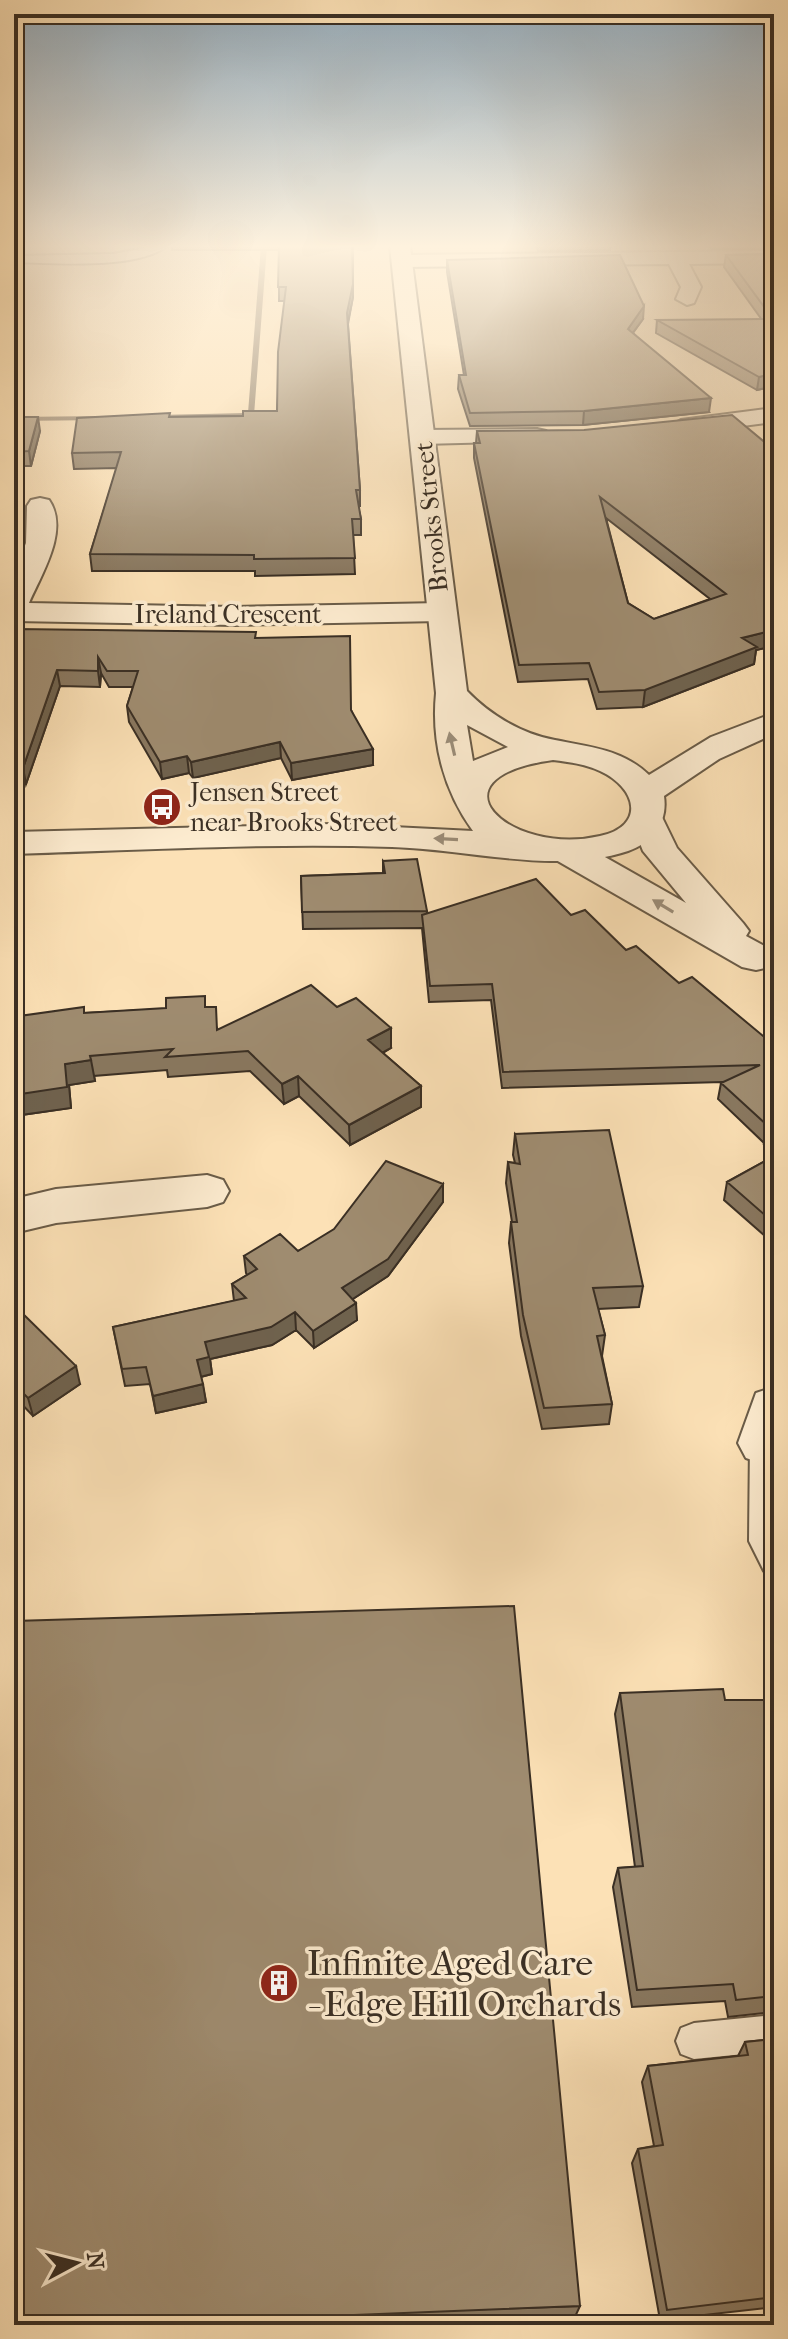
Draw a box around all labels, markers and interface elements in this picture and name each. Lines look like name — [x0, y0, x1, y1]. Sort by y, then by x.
street label: Brooks Street — [408, 439, 455, 594]
street label: Ireland Crescent — [134, 599, 322, 630]
one-way arrow — [445, 731, 458, 756]
place label: Jensen Street near Brooks Street — [188, 777, 398, 838]
bus stop icon: Jensen Street near Brooks Street — [141, 786, 183, 828]
one-way arrow — [433, 832, 458, 845]
one-way arrow — [652, 899, 674, 913]
place label: Infinite Aged Care - Edge Hill Orchards — [307, 1942, 621, 2025]
building icon: Infinite Aged Care - Edge Hill Orchards — [258, 1962, 300, 2004]
north arrow — [36, 2223, 116, 2303]
text: N — [81, 2251, 109, 2271]

